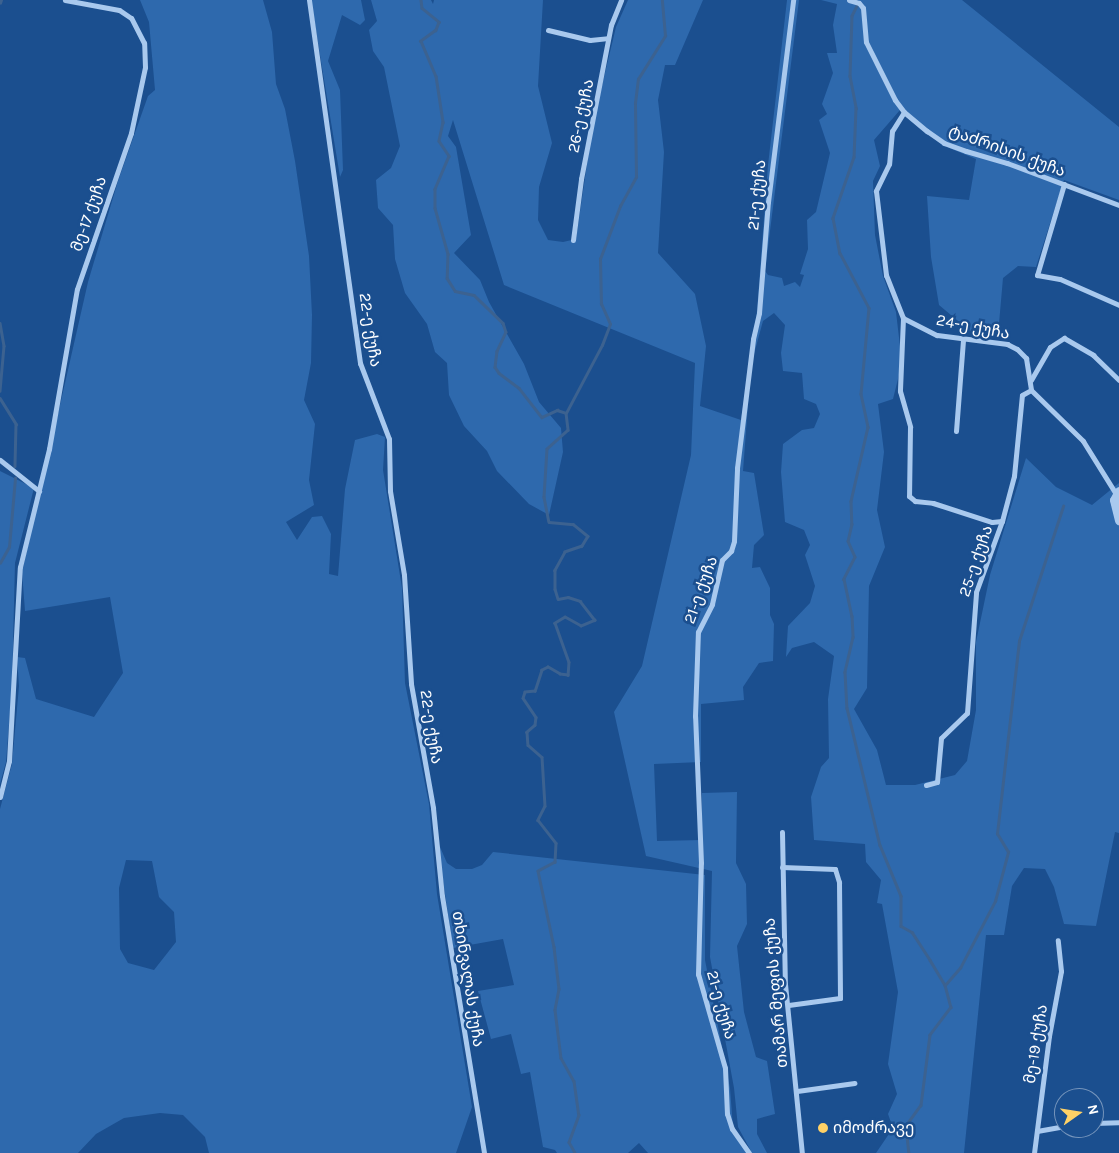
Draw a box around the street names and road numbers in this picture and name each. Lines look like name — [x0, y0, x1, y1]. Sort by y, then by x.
street label: 26-ე ქუჩა — [564, 78, 598, 154]
street label: ტაძრისის ქუჩა — [946, 121, 1068, 181]
street label: 21-ე ქუჩა — [744, 159, 770, 231]
street label: მე-17 ქუჩა — [67, 174, 111, 254]
street label: 22-ე ქუჩა — [355, 292, 385, 368]
street label: 24-ე ქუჩა — [935, 310, 1011, 344]
street label: 25-ე ქუჩა — [955, 523, 997, 599]
street label: 21-ე ქუჩა — [680, 553, 722, 627]
street label: 22-ე ქუჩა — [416, 689, 446, 765]
street label: თხინვალას ქუჩა — [448, 910, 488, 1048]
street label: თამარ მეფის ქუჩა — [760, 917, 792, 1069]
street label: 21-ე ქუჩა — [702, 968, 740, 1042]
street label: მე-19 ქუჩა — [1020, 1003, 1052, 1085]

